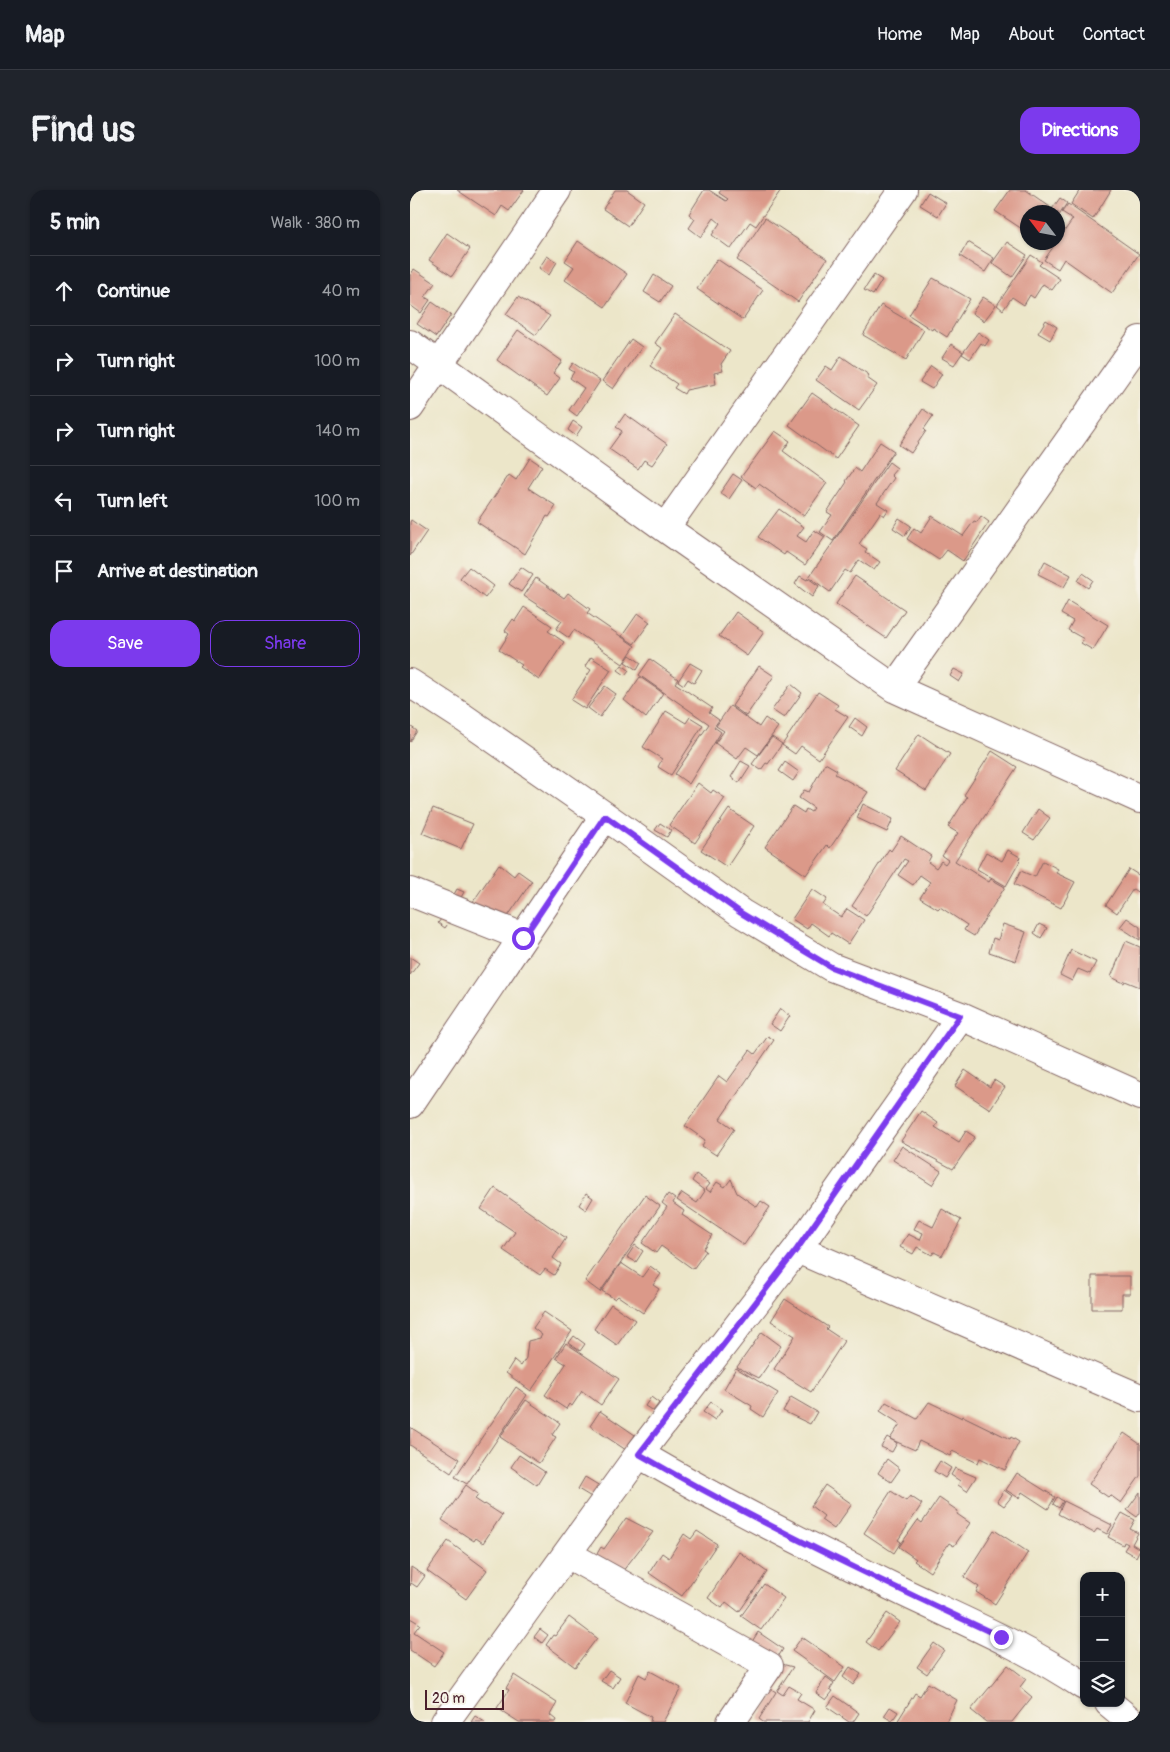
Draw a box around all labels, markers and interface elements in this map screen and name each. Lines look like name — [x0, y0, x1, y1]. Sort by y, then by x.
text: Map — [25, 20, 65, 49]
text: Home — [877, 23, 922, 46]
text: Map — [950, 23, 980, 46]
text: About — [1008, 23, 1054, 46]
text: Contact — [1082, 23, 1145, 46]
button: Directions — [1020, 107, 1140, 154]
text: Find us — [30, 108, 135, 152]
north arrow — [1020, 205, 1065, 250]
text: 5 min — [50, 209, 100, 236]
text: Walk · 380 m — [271, 213, 360, 233]
icon: ahead — [50, 277, 78, 305]
text: Continue — [97, 279, 170, 303]
text: 40 m — [322, 281, 360, 301]
icon: right — [50, 347, 78, 375]
text: Turn right — [97, 349, 175, 373]
text: 100 m — [314, 351, 360, 371]
icon: right — [50, 417, 78, 445]
text: Turn right — [97, 419, 175, 443]
text: 140 m — [316, 421, 360, 441]
icon: left — [50, 487, 78, 515]
text: Turn left — [97, 489, 167, 513]
text: 100 m — [314, 491, 360, 511]
icon: arrive — [50, 557, 78, 585]
text: Arrive at destination — [97, 559, 258, 583]
button: Save — [50, 620, 200, 667]
button: Share — [210, 620, 360, 667]
route start — [512, 927, 535, 950]
map controls — [1080, 1572, 1125, 1707]
button: + — [1080, 1572, 1125, 1617]
button: − — [1080, 1617, 1125, 1662]
route end — [990, 1626, 1013, 1649]
button: layers — [1080, 1662, 1125, 1707]
scale bar — [425, 1687, 504, 1710]
text: 20 m — [432, 1690, 465, 1707]

